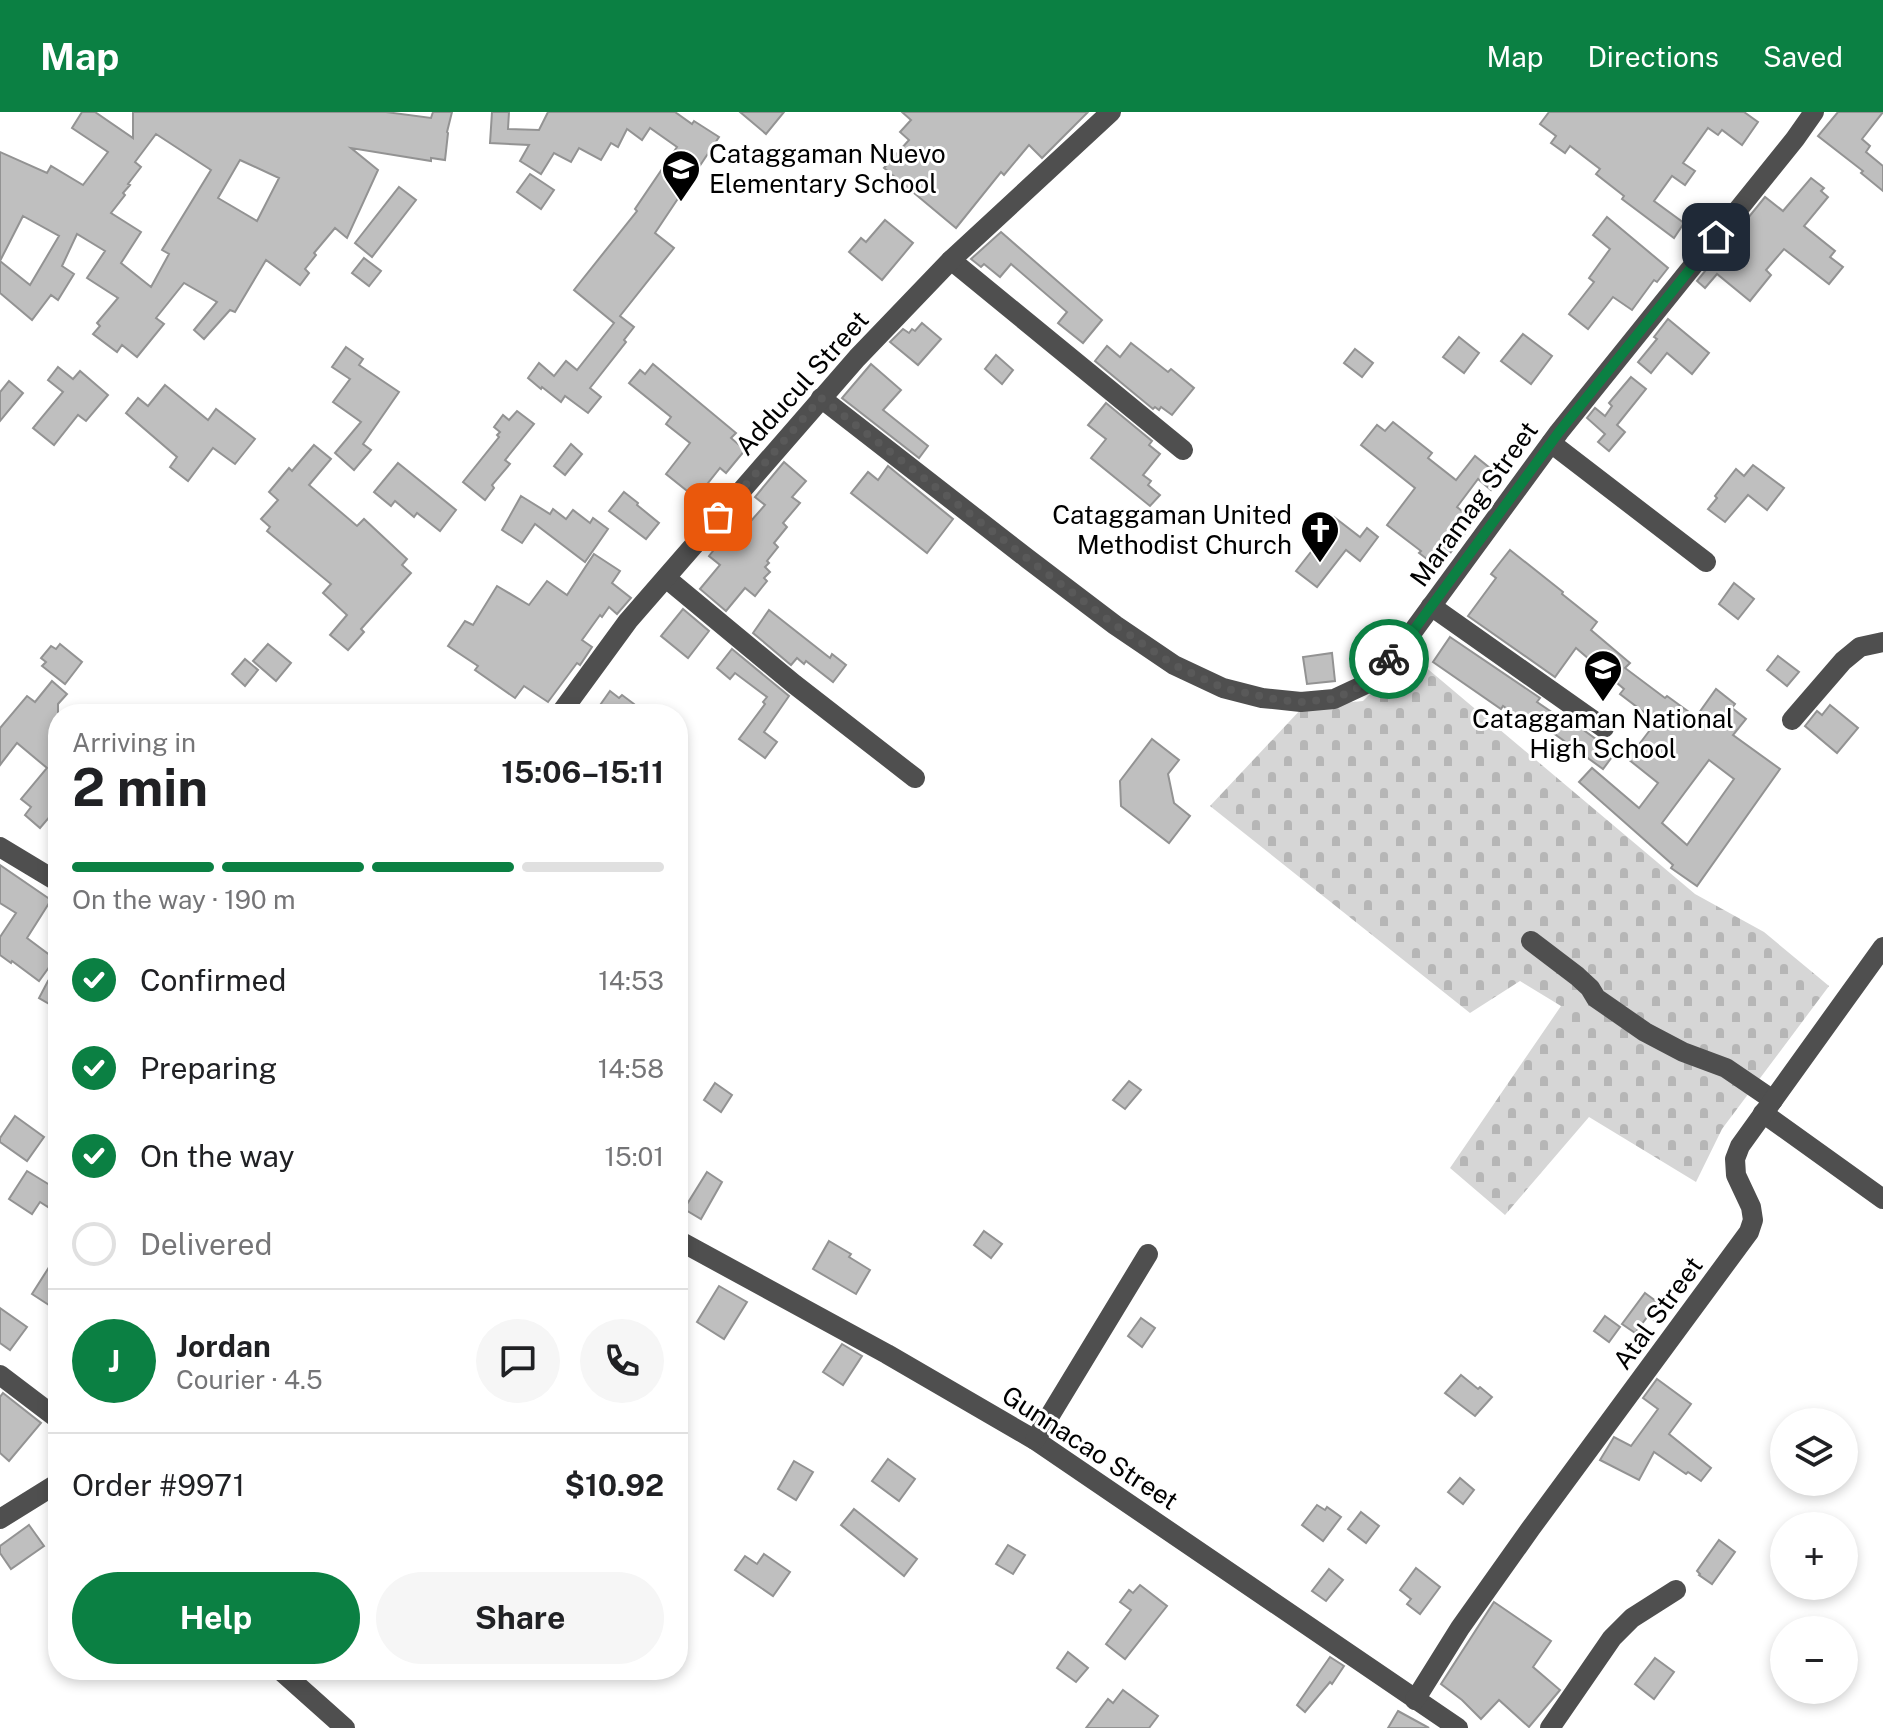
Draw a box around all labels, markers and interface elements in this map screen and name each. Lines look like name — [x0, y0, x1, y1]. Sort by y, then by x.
text: Map — [40, 34, 119, 79]
text: Map — [1487, 40, 1543, 73]
text: Directions — [1587, 40, 1719, 73]
text: Saved — [1763, 40, 1843, 73]
place label: Cataggaman Nuevo Elementary School — [709, 138, 946, 199]
school or university icon: Cataggaman Nuevo Elementary School — [660, 148, 702, 203]
pin — [1682, 203, 1750, 271]
icon: home — [1694, 215, 1738, 259]
street label: Adducul Street — [729, 304, 875, 461]
street label: Maramag Street — [1403, 415, 1544, 592]
pin — [684, 483, 752, 551]
icon: bag — [696, 495, 740, 539]
place label: Cataggaman United Methodist Church — [1052, 499, 1292, 560]
church icon: Cataggaman United Methodist Church — [1299, 509, 1341, 564]
courier — [1349, 619, 1429, 699]
icon: bike — [1367, 637, 1411, 681]
school or university icon: Cataggaman National High School — [1582, 648, 1624, 703]
place label: Cataggaman National High School — [1472, 703, 1734, 764]
text: Arriving in — [72, 727, 196, 758]
text: 15:06–15:11 — [501, 754, 664, 790]
text: 2 min — [72, 757, 208, 818]
text: On the way · 190 m — [72, 884, 296, 915]
icon: check — [72, 958, 116, 1002]
text: Confirmed — [140, 962, 286, 998]
text: 14:53 — [598, 965, 664, 996]
icon: check — [72, 1046, 116, 1090]
text: Preparing — [140, 1050, 277, 1086]
text: 14:58 — [598, 1053, 664, 1084]
icon: check — [72, 1134, 116, 1178]
text: On the way — [140, 1138, 294, 1174]
text: 15:01 — [604, 1141, 664, 1172]
text: Delivered — [140, 1226, 272, 1262]
street label: Atal Street — [1606, 1250, 1709, 1375]
button: chat — [476, 1319, 560, 1403]
button: phone — [580, 1319, 664, 1403]
text: Jordan — [176, 1328, 271, 1364]
text: J — [108, 1343, 120, 1379]
text: Courier · 4.5 — [176, 1364, 323, 1395]
street label: Gunnacao Street — [996, 1379, 1184, 1516]
map controls — [1770, 1408, 1858, 1704]
button: layers — [1770, 1408, 1858, 1496]
text: Order #9971 — [72, 1467, 245, 1503]
text: $10.92 — [565, 1467, 664, 1503]
button: + — [1770, 1512, 1858, 1600]
button: Help — [72, 1572, 360, 1664]
button: Share — [376, 1572, 664, 1664]
button: − — [1770, 1616, 1858, 1704]

